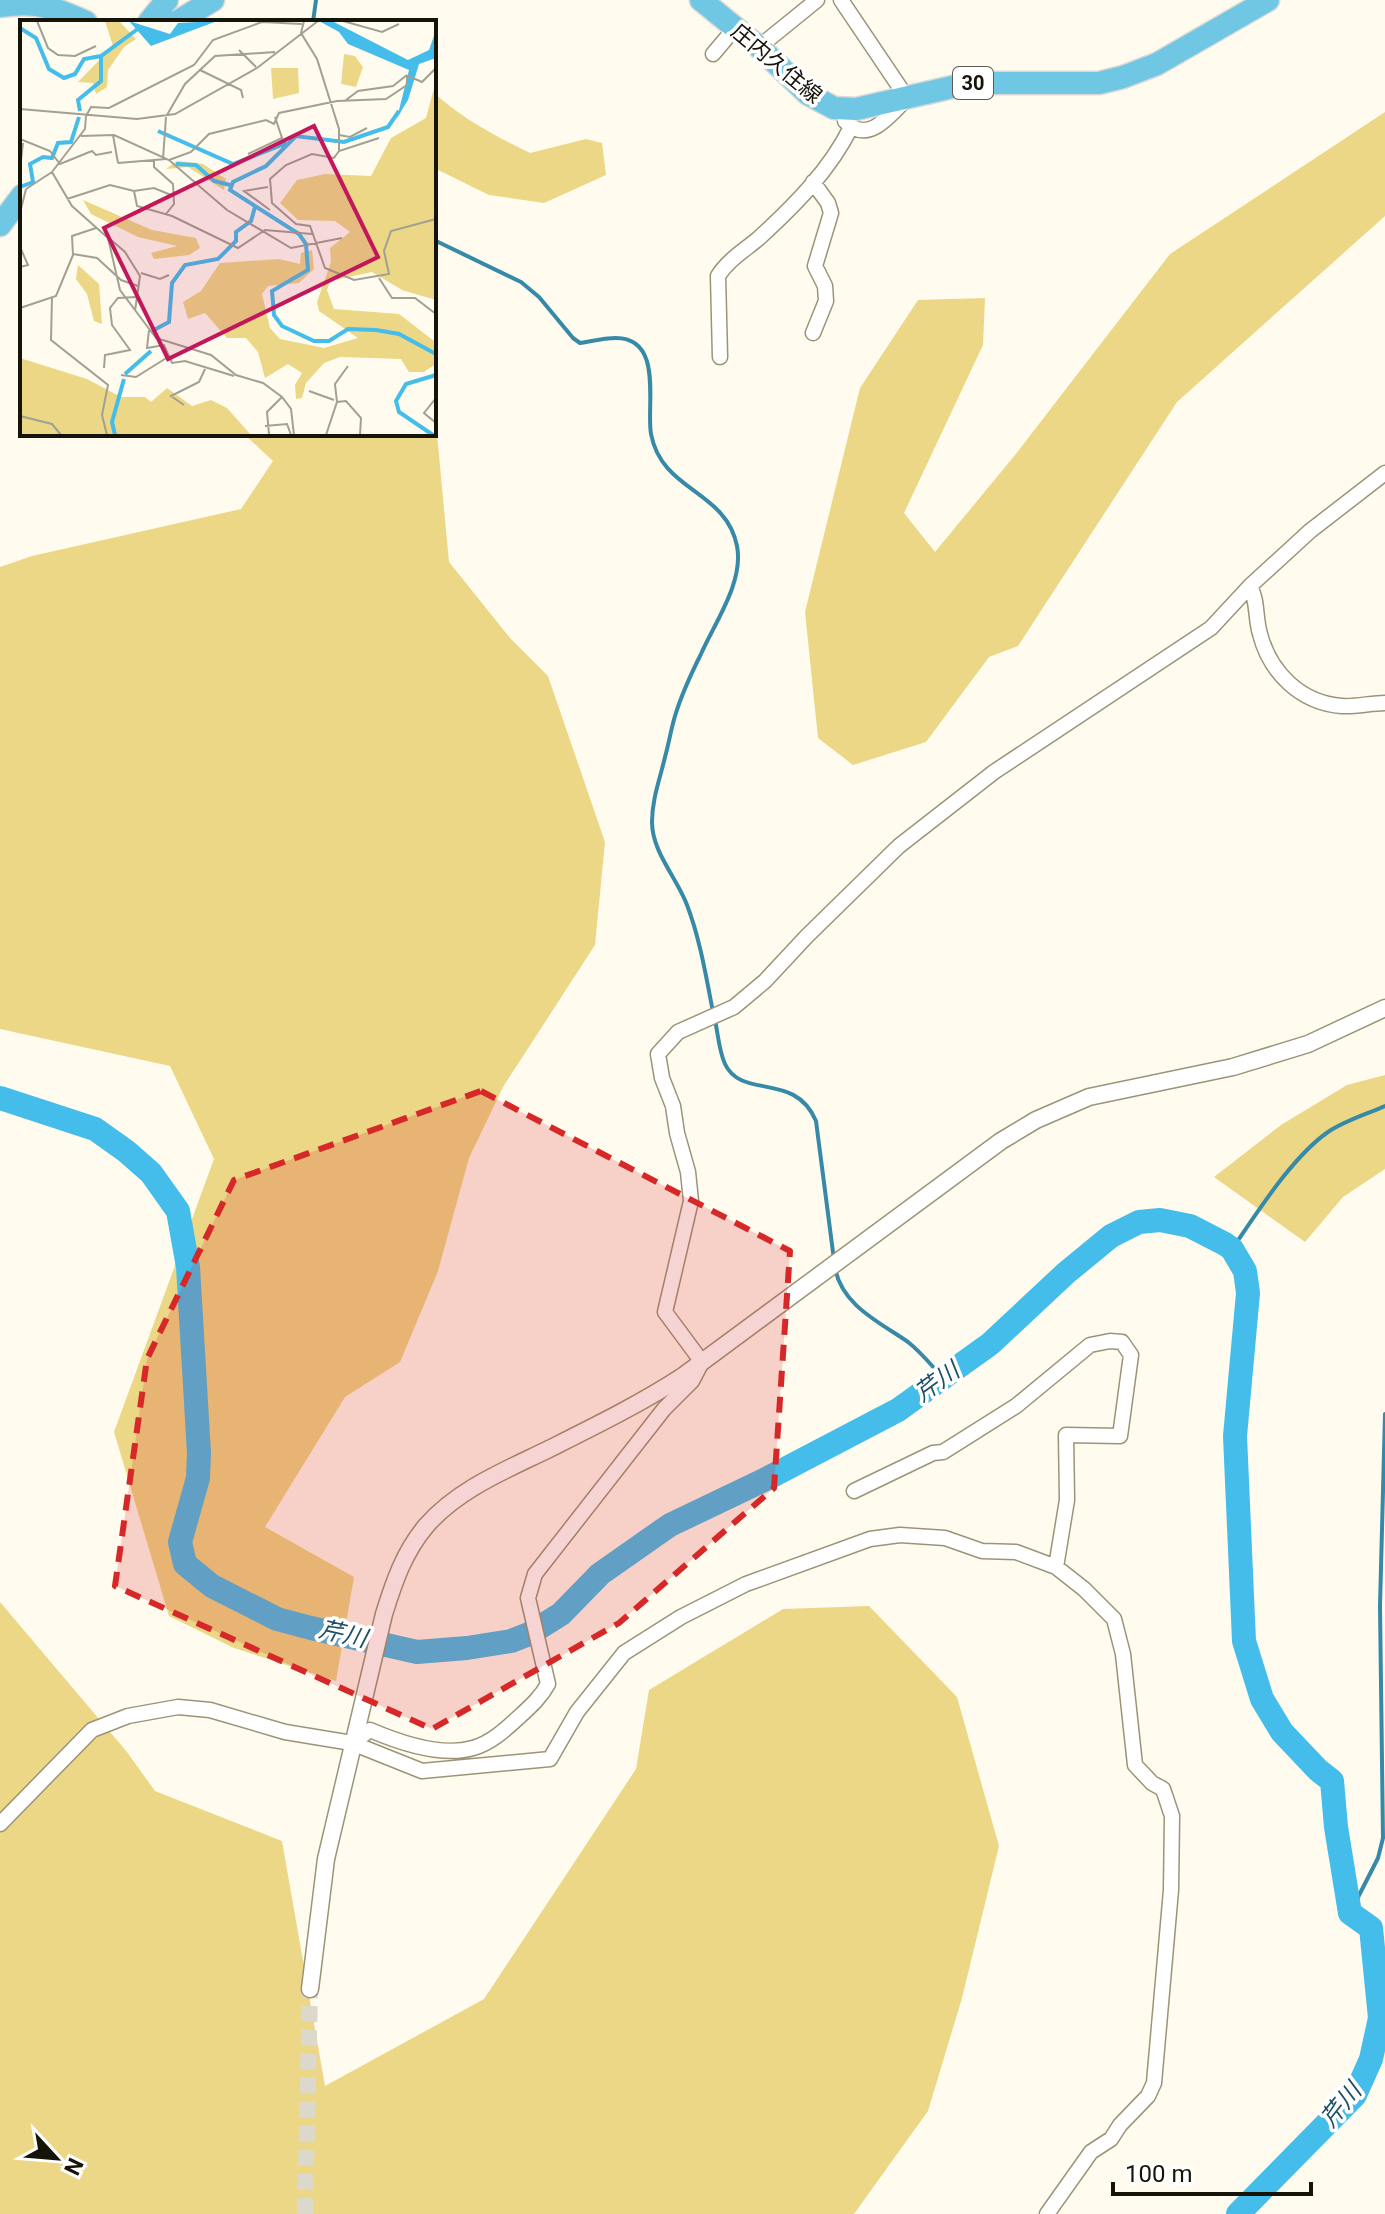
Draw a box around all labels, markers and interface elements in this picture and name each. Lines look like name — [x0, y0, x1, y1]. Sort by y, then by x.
street label: 庄内久住線 — [727, 18, 827, 108]
inset map — [20, 20, 436, 436]
road number: 30 — [953, 67, 993, 99]
water label: 芹川 — [909, 1355, 967, 1407]
water label: 芹川 — [316, 1615, 372, 1654]
water label: 芹川 — [1315, 2075, 1369, 2132]
north arrow — [16, 2118, 96, 2198]
scale bar — [1113, 2146, 1311, 2196]
text: N — [59, 2154, 88, 2179]
text: 100 m — [1125, 2160, 1192, 2188]

